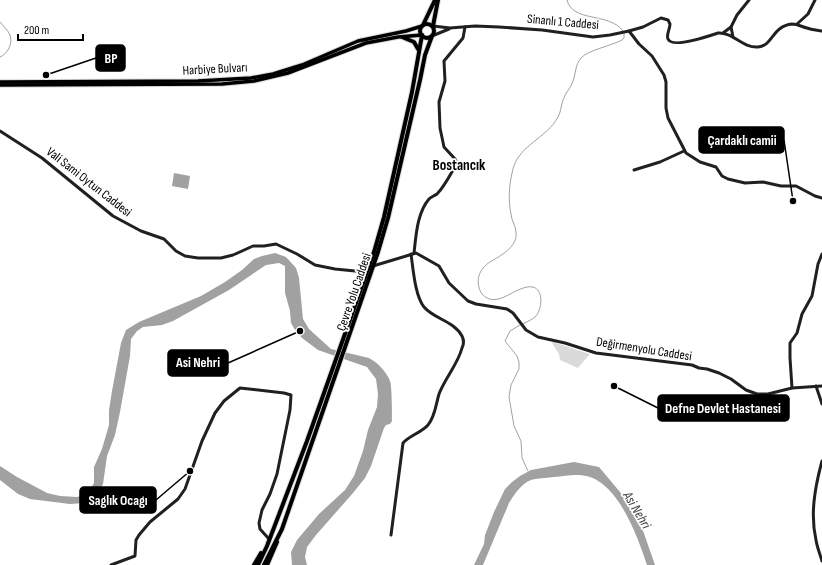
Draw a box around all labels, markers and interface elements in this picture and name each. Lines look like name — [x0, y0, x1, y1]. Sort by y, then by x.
street label: Sinanlı 1 Caddesi — [526, 11, 600, 33]
scale bar — [18, 16, 83, 42]
text: 200 m — [24, 23, 50, 38]
callout: BP — [96, 45, 125, 71]
text: BP — [105, 50, 117, 67]
street label: Harbiye Bulvarı — [182, 59, 248, 79]
callout: Çardaklı camii — [699, 127, 784, 153]
text: Çardaklı camii — [707, 132, 777, 149]
street label: Vali Sami Oytun Caddesi — [43, 144, 135, 220]
district label: Bostancık — [433, 156, 486, 175]
street label: Çevre Yolu Caddesi — [333, 251, 375, 333]
street label: Değirmenyolu Caddesi — [595, 334, 693, 364]
callout: Asi Nehri — [168, 350, 228, 376]
text: Asi Nehri — [175, 354, 220, 371]
callout: Defne Devlet Hastanesi — [658, 395, 789, 421]
text: Defne Devlet Hastanesi — [665, 400, 781, 417]
callout: Saglık Ocagı — [80, 487, 156, 513]
water label: Asi Nehri — [619, 487, 655, 532]
text: Saglık Ocagı — [88, 492, 148, 509]

